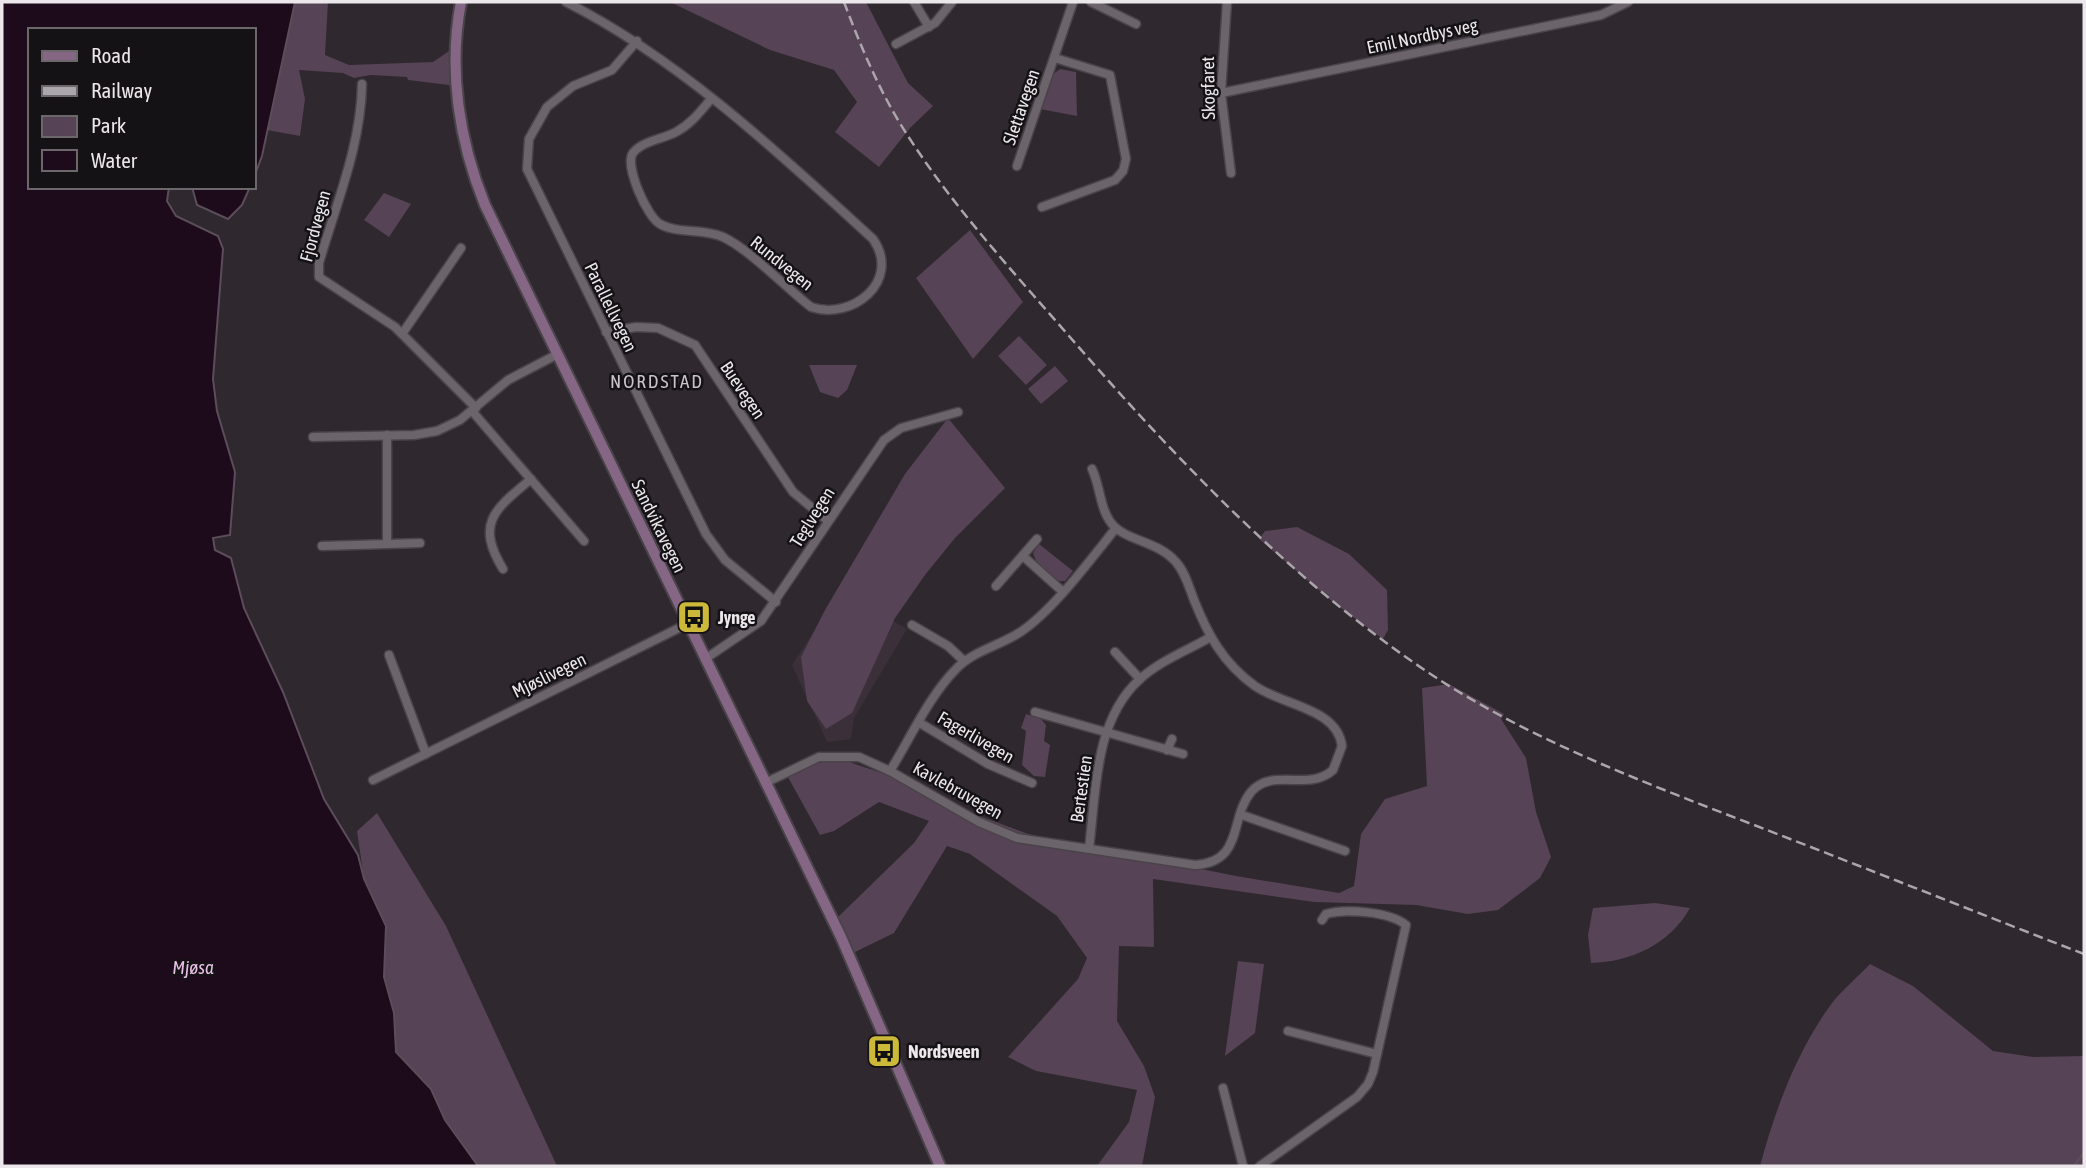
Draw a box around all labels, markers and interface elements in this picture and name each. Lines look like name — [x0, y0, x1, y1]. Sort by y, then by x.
street label: Emil Nordbys veg — [1365, 14, 1480, 58]
legend — [28, 28, 256, 189]
text: Road — [91, 43, 131, 67]
street label: Skogfaret — [1197, 56, 1219, 120]
street label: Slettavegen — [998, 66, 1044, 148]
text: Railway — [91, 78, 153, 102]
text: Park — [91, 113, 126, 137]
text: Water — [91, 148, 138, 172]
street label: Fjordvegen — [295, 188, 335, 264]
street label: Rundvegen — [746, 231, 818, 295]
street label: Parallellvegen — [580, 259, 642, 355]
street label: Buevegen — [716, 357, 770, 423]
district label: NORDSTAD — [610, 370, 704, 392]
street label: Sandvikavegen — [627, 476, 691, 576]
street label: Teglvegen — [785, 483, 839, 551]
bus stop icon: Jynge — [675, 598, 713, 636]
place label: Jynge — [717, 607, 755, 628]
street label: Mjøslivegen — [509, 648, 589, 702]
street label: Fagerlivegen — [934, 707, 1018, 767]
street label: Bertestien — [1066, 754, 1096, 824]
street label: Kavlebruvegen — [910, 757, 1006, 823]
water label: Mjøsa — [172, 956, 214, 978]
bus stop icon: Nordsveen — [865, 1032, 903, 1070]
place label: Nordsveen — [908, 1041, 980, 1062]

